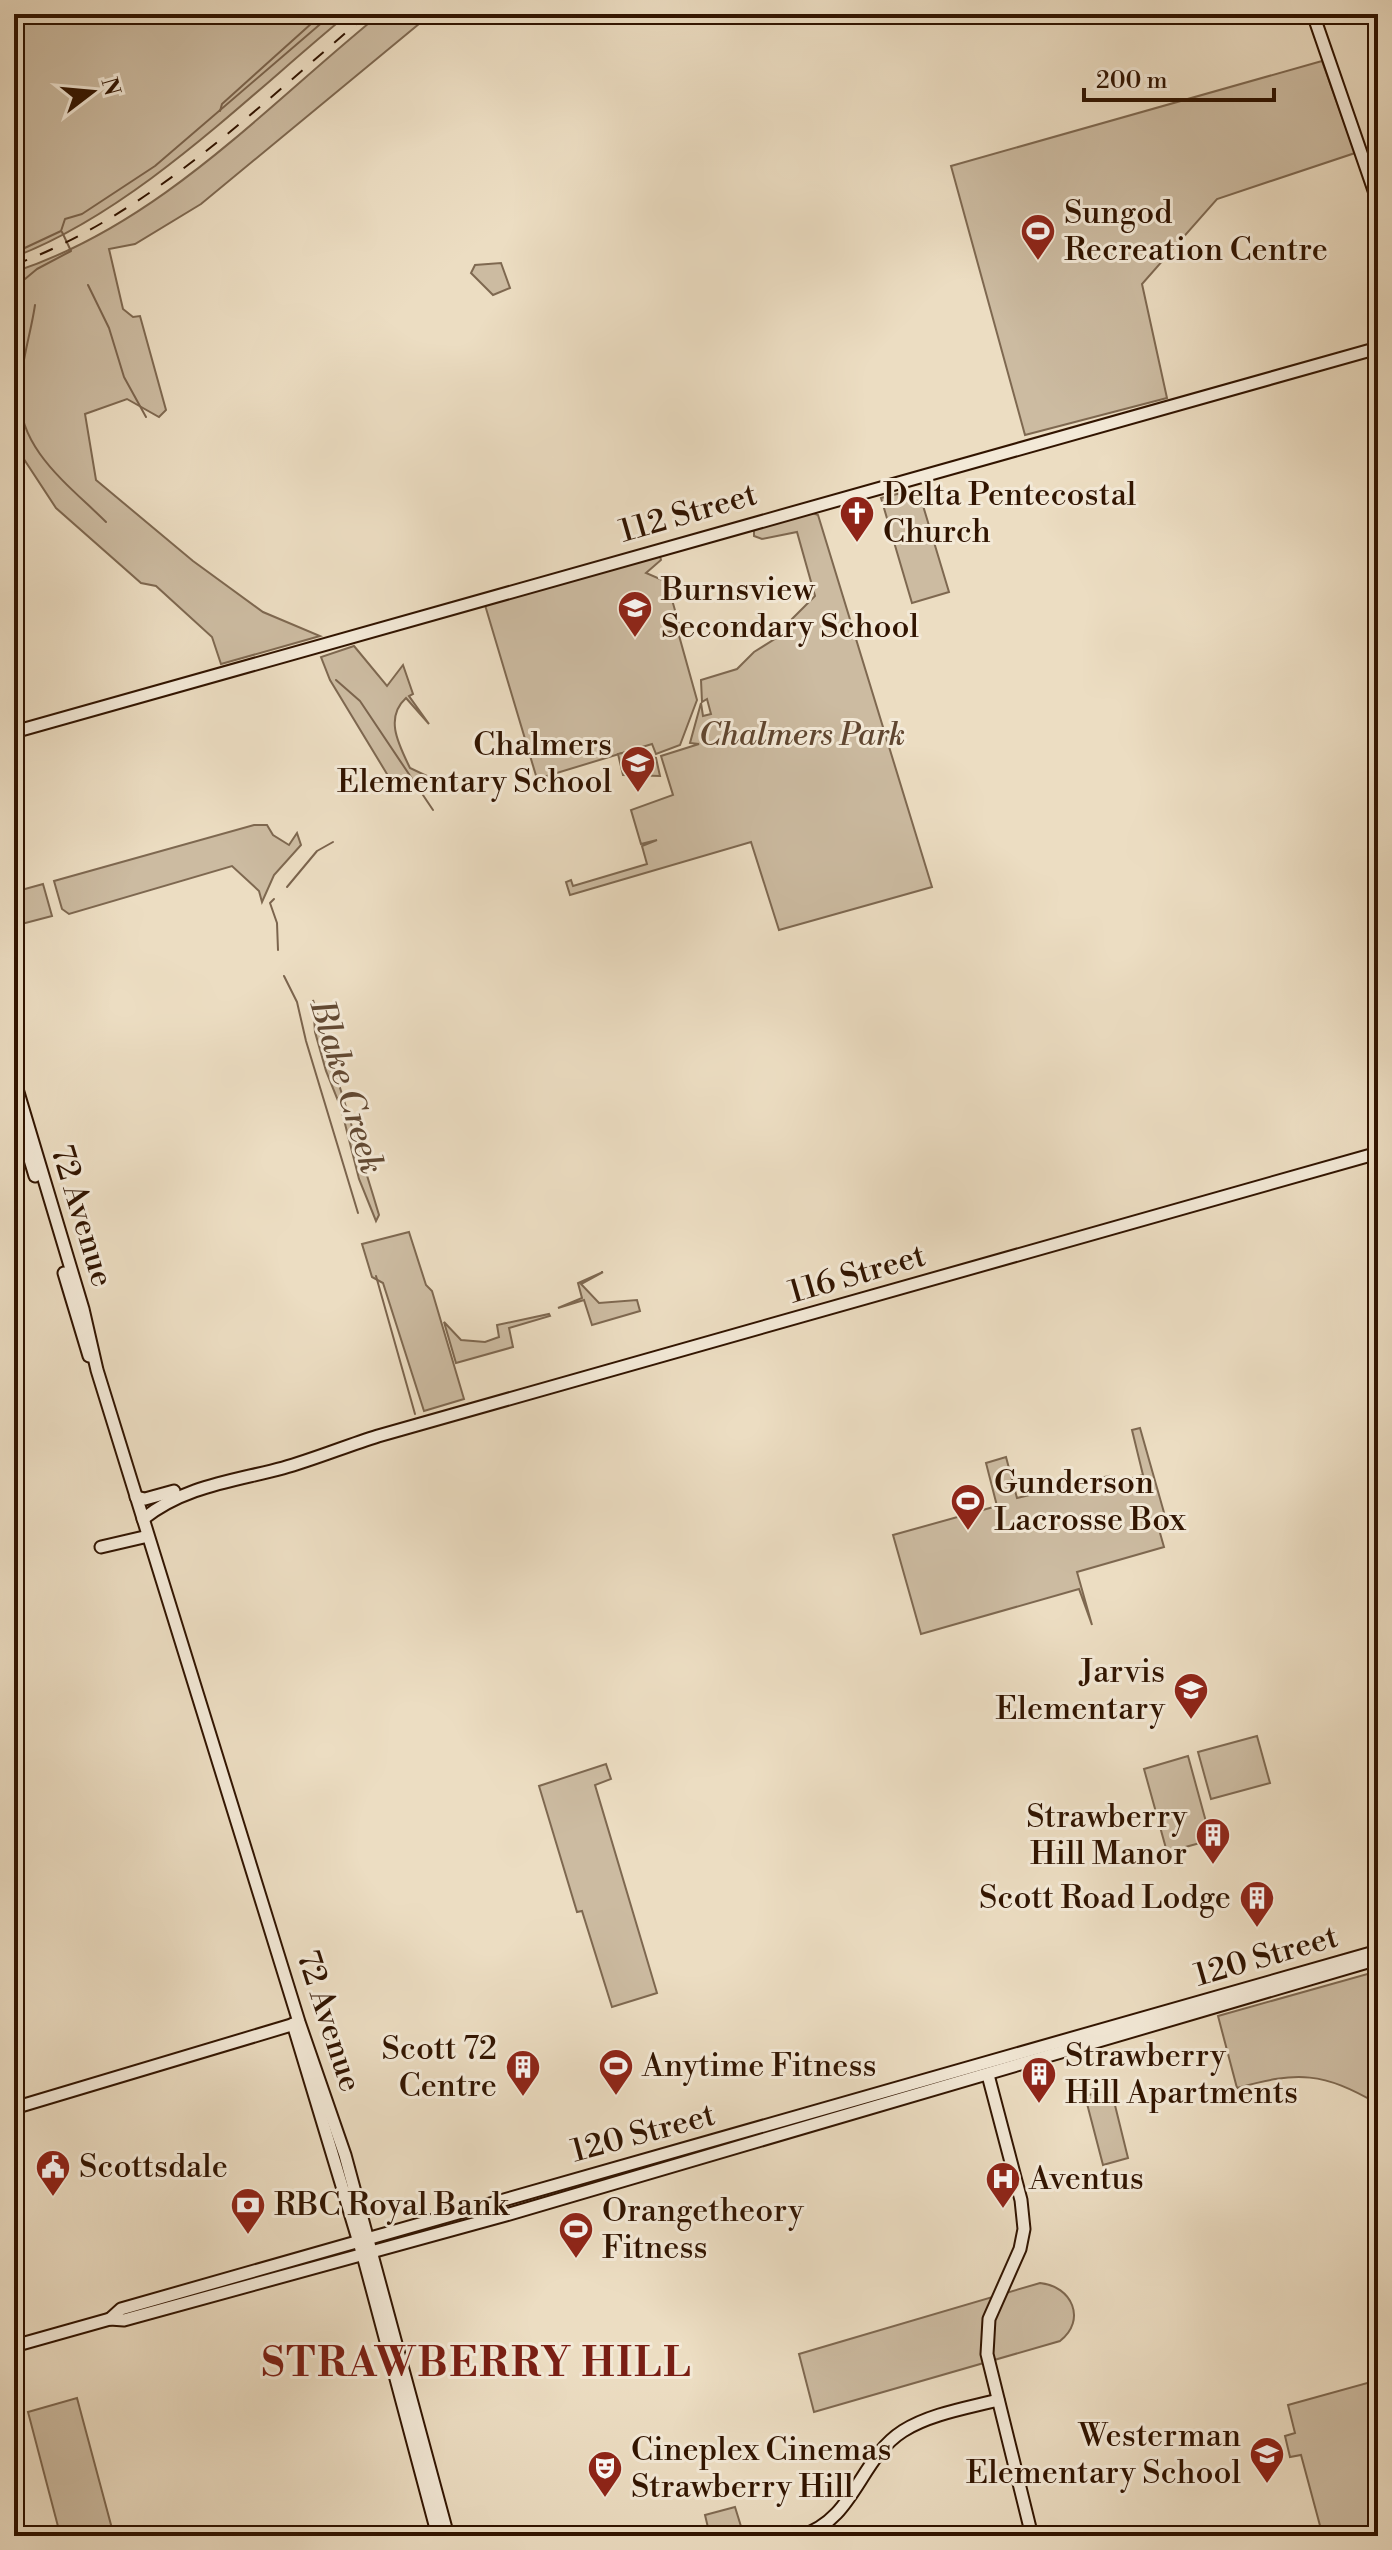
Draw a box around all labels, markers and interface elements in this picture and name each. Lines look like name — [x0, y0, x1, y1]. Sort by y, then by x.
north arrow — [52, 52, 132, 132]
scale bar — [1084, 52, 1274, 102]
text: 200 m — [1096, 66, 1167, 96]
text: N — [94, 75, 125, 100]
place label: Sungod Recreation Centre — [1064, 193, 1328, 270]
sports icon: Sungod Recreation Centre — [1019, 212, 1057, 262]
street label: 112 Street — [615, 474, 761, 552]
place label: Delta Pentecostal Church — [883, 475, 1137, 552]
church icon: Delta Pentecostal Church — [838, 494, 876, 544]
place label: Burnsview Secondary School — [660, 570, 920, 647]
school or university icon: Burnsview Secondary School — [616, 589, 654, 639]
park label: Chalmers Park — [699, 715, 905, 755]
place label: Chalmers Elementary School — [337, 725, 613, 802]
school or university icon: Chalmers Elementary School — [619, 744, 657, 794]
water label: Blake Creek — [299, 994, 392, 1179]
street label: 72 Avenue — [42, 1140, 122, 1292]
street label: 116 Street — [784, 1235, 930, 1313]
place label: Gunderson Lacrosse Box — [994, 1463, 1187, 1540]
sports icon: Gunderson Lacrosse Box — [949, 1482, 987, 1532]
place label: Jarvis Elementary — [995, 1652, 1165, 1729]
school or university icon: Jarvis Elementary — [1172, 1671, 1210, 1721]
place label: Strawberry Hill Manor — [1026, 1797, 1187, 1874]
building icon: Strawberry Hill Manor — [1194, 1816, 1232, 1866]
place label: Scott Road Lodge — [979, 1878, 1231, 1918]
building icon: Scott Road Lodge — [1238, 1879, 1276, 1929]
street label: 120 Street — [1190, 1916, 1342, 1996]
street label: 72 Avenue — [287, 1945, 371, 2097]
place label: Scott 72 Centre — [382, 2029, 497, 2106]
place label: Strawberry Hill Apartments — [1065, 2036, 1298, 2113]
place label: Anytime Fitness — [641, 2046, 876, 2086]
sports icon: Anytime Fitness — [597, 2047, 635, 2097]
building icon: Scott 72 Centre — [504, 2048, 542, 2098]
building icon: Strawberry Hill Apartments — [1020, 2055, 1058, 2105]
street label: 120 Street — [567, 2095, 719, 2171]
place label: Scottsdale — [79, 2147, 228, 2187]
public building icon: Scottsdale — [34, 2148, 72, 2198]
place label: Aventus — [1028, 2159, 1144, 2199]
hospital icon: Aventus — [984, 2160, 1022, 2210]
place label: RBC Royal Bank — [274, 2185, 511, 2225]
bank icon: RBC Royal Bank — [229, 2186, 267, 2236]
place label: Orangetheory Fitness — [602, 2191, 804, 2268]
sports icon: Orangetheory Fitness — [557, 2210, 595, 2260]
district label: STRAWBERRY HILL — [262, 2339, 692, 2389]
place label: Westerman Elementary School — [966, 2416, 1242, 2493]
place label: Cineplex Cinemas Strawberry Hill — [631, 2430, 892, 2507]
school or university icon: Westerman Elementary School — [1248, 2435, 1286, 2485]
theatre icon: Cineplex Cinemas Strawberry Hill — [586, 2449, 624, 2499]

